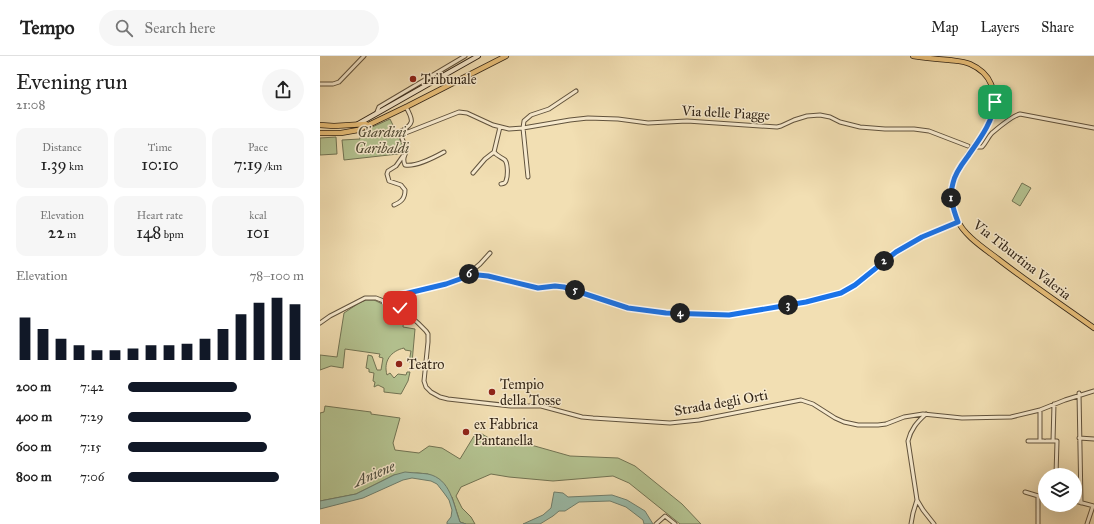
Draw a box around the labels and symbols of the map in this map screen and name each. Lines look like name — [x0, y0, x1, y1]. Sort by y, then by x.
place label: Tribunale — [421, 71, 477, 88]
marker: Tribunale — [408, 74, 418, 84]
pin — [978, 85, 1012, 119]
street label: Via delle Piagge — [680, 102, 771, 124]
park label: Giardini Garibaldi — [355, 124, 409, 157]
pin: 1 — [941, 188, 961, 208]
street label: Via Tiburtina Valeria — [969, 216, 1075, 304]
pin: 2 — [874, 251, 894, 271]
pin: 6 — [459, 264, 479, 284]
pin: 5 — [565, 280, 585, 300]
pin — [383, 291, 417, 325]
pin: 3 — [778, 295, 798, 315]
pin: 4 — [670, 303, 690, 323]
place label: Teatro — [407, 356, 445, 373]
marker: Teatro — [394, 359, 404, 369]
place label: Tempio della Tosse — [500, 376, 561, 409]
street label: Strada degli Orti — [673, 386, 769, 420]
marker: Tempio della Tosse — [487, 387, 497, 397]
place label: ex Fabbrica Pantanella — [474, 416, 538, 449]
marker: ex Fabbrica Pantanella — [461, 427, 471, 437]
water label: Aniene — [348, 457, 398, 492]

